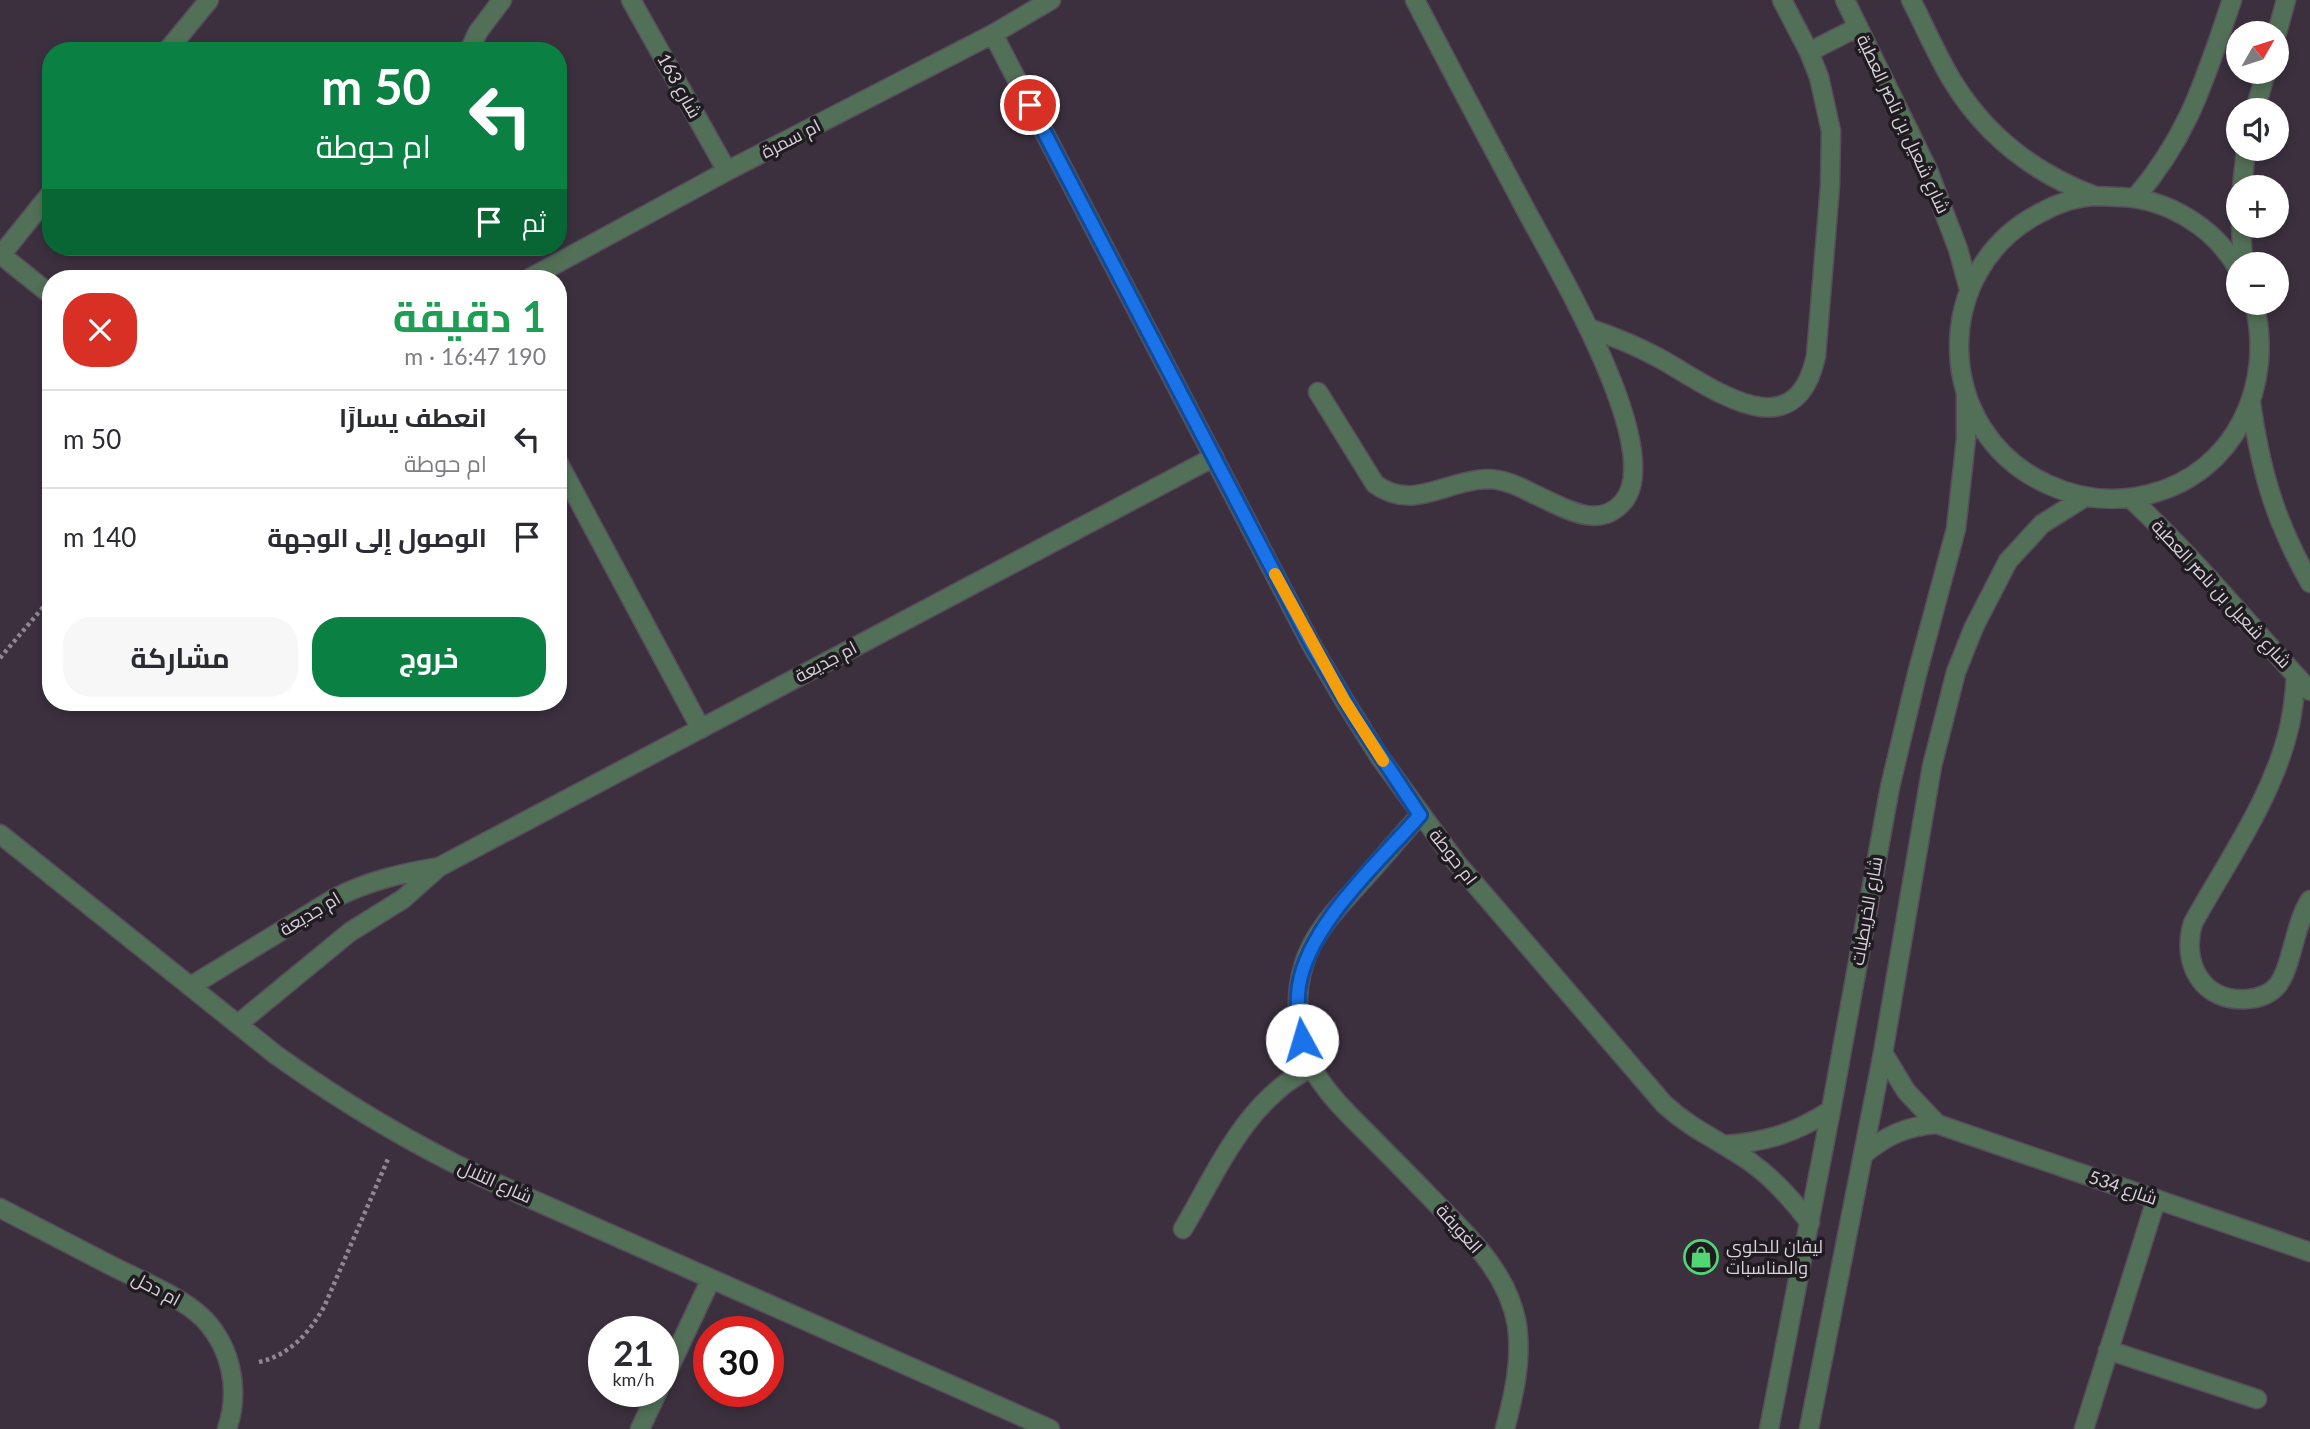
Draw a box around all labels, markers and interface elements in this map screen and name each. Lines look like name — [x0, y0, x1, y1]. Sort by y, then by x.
north arrow — [2226, 21, 2289, 84]
map controls — [2226, 21, 2289, 315]
street label: شارع شعيل بن ناصر العطية — [1851, 31, 1955, 217]
street label: شارع 163 — [651, 49, 707, 123]
text: 50 m — [321, 57, 431, 115]
icon: left — [455, 70, 546, 161]
pin — [1000, 75, 1060, 135]
icon: arrive — [1011, 86, 1049, 124]
button: sound — [2226, 98, 2289, 161]
street label: ام سمرة — [757, 114, 825, 164]
text: ام حوطة — [316, 126, 431, 165]
button: + — [2226, 175, 2289, 238]
icon: arrive — [470, 203, 508, 241]
text: ثم — [522, 206, 546, 238]
button: − — [2226, 252, 2289, 315]
text: 1 دقيقة — [393, 291, 546, 341]
button: close — [63, 293, 137, 367]
text: 190 m · 16:47 — [404, 342, 546, 370]
text: انعطف يسارًا — [339, 401, 487, 433]
icon: left — [508, 420, 546, 458]
text: 50 m — [63, 423, 121, 455]
text: ام حوطة — [404, 449, 487, 477]
street label: شارع شعيل بن ناصر العطية — [2146, 515, 2296, 673]
icon: arrive — [508, 518, 546, 556]
text: 140 m — [63, 521, 136, 553]
text: الوصول إلى الوجهة — [267, 521, 487, 553]
button: مشاركة — [63, 617, 298, 697]
button: خروج — [312, 617, 546, 697]
street label: ام جديعة — [791, 636, 861, 688]
street label: ام حوطة — [1424, 824, 1482, 890]
street label: شارع الخريطيات — [1846, 855, 1888, 967]
street label: ام جديعة — [275, 886, 345, 942]
position arrow — [1265, 1003, 1339, 1077]
street label: شارع التلال — [454, 1155, 536, 1209]
street label: شارع 534 — [2086, 1165, 2160, 1211]
street label: الغويفة — [1431, 1199, 1487, 1258]
place label: ليفان للحلوي والمناسبات — [1726, 1235, 1823, 1279]
shop icon: ليفان للحلوي والمناسبات — [1682, 1238, 1720, 1276]
street label: ام دحل — [127, 1266, 185, 1312]
speed limit sign: 30 — [693, 1316, 784, 1407]
text: 21 — [613, 1331, 654, 1373]
text: km/h — [612, 1368, 655, 1390]

